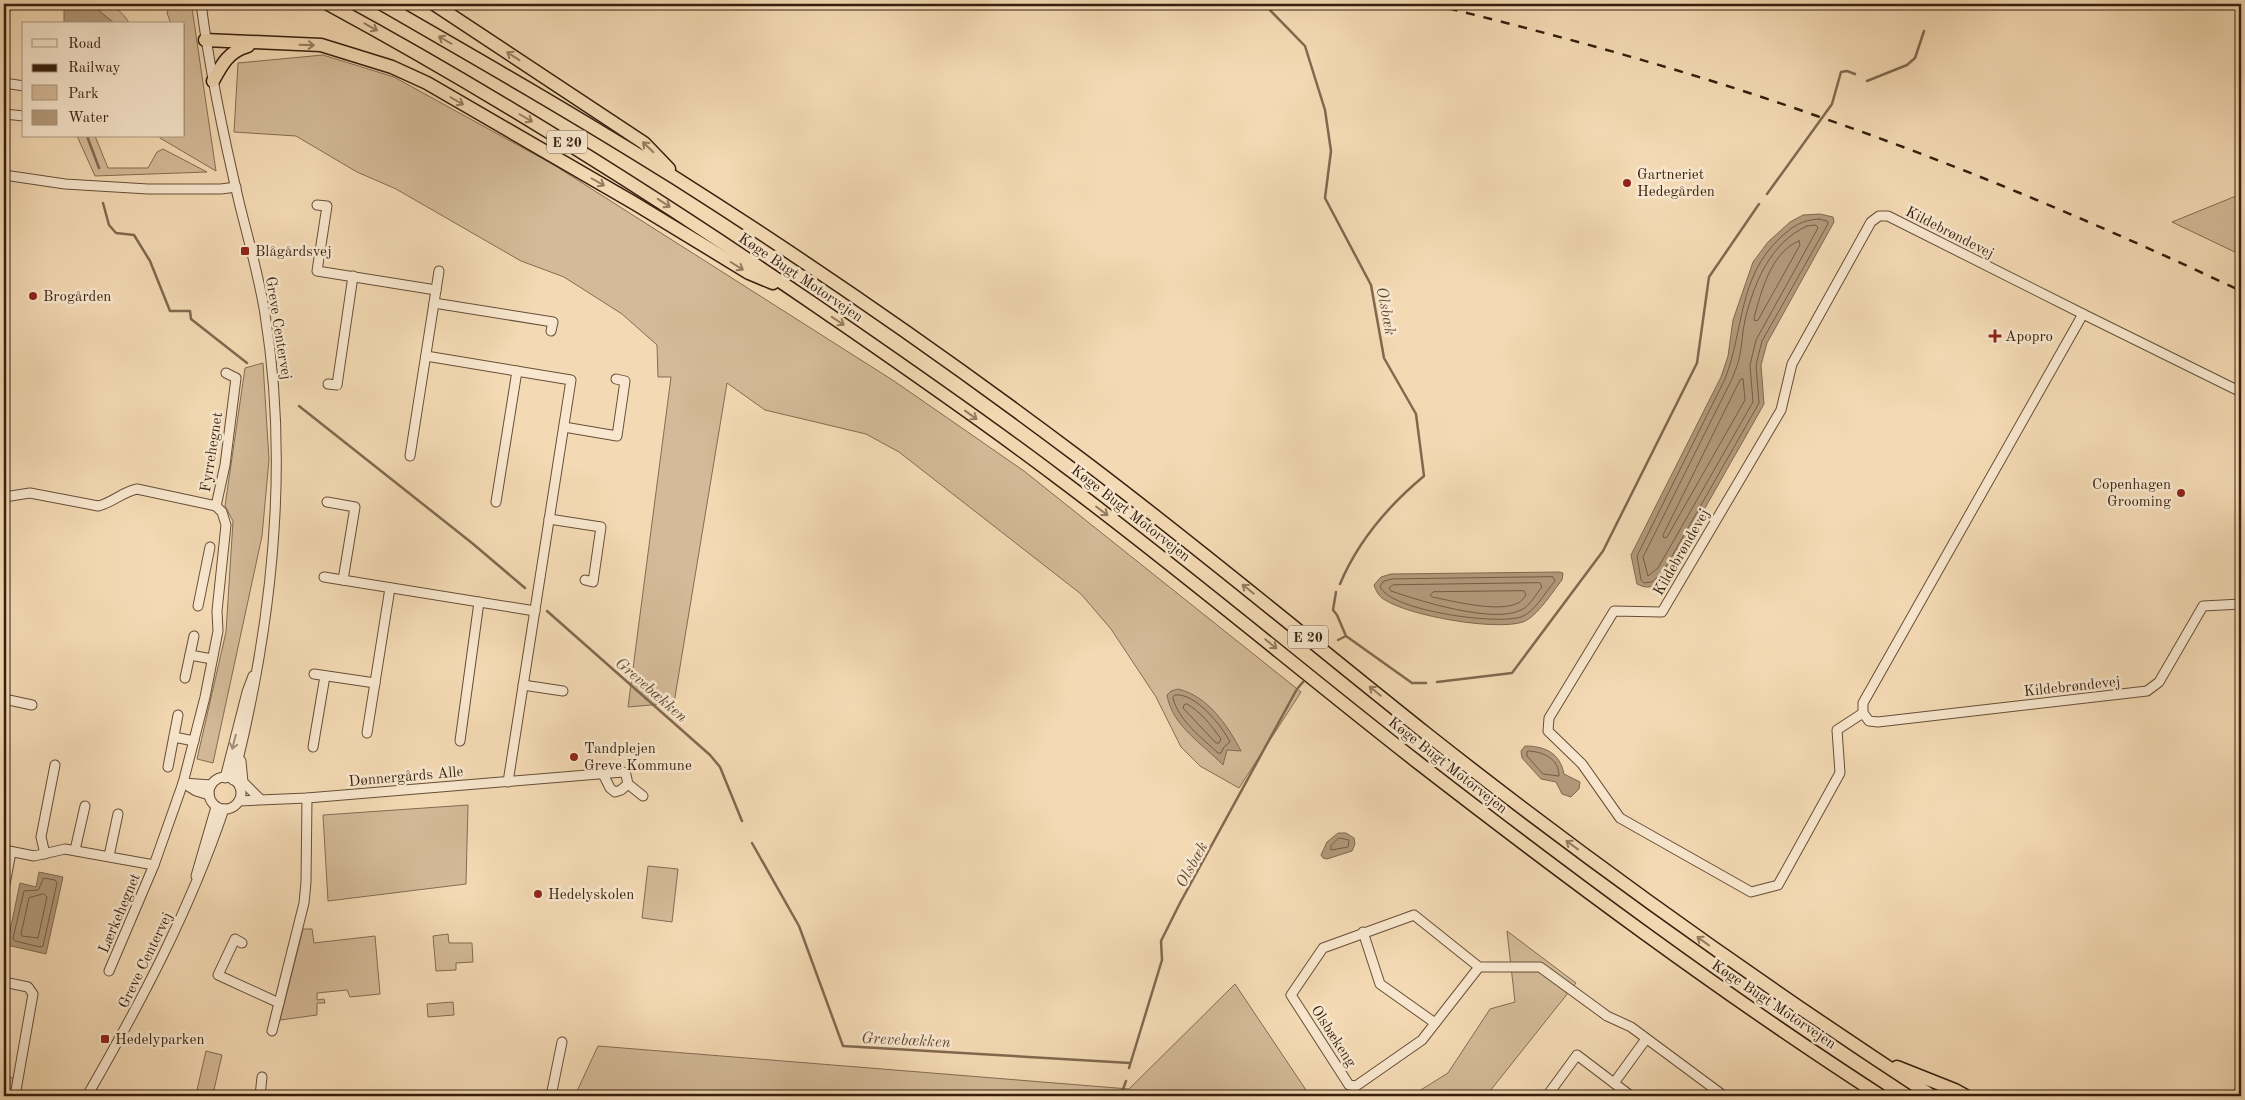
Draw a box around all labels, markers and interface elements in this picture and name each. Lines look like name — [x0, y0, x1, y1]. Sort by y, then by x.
legend — [22, 22, 185, 138]
one-way arrow — [363, 23, 378, 32]
one-way arrow — [437, 35, 452, 45]
text: Road — [68, 37, 102, 52]
one-way arrow — [299, 40, 315, 49]
one-way arrow — [507, 51, 521, 61]
text: Railway — [68, 61, 121, 76]
text: Park — [68, 87, 99, 102]
one-way arrow — [450, 97, 464, 107]
text: Water — [68, 111, 109, 126]
one-way arrow — [519, 113, 533, 123]
road number: E 20 — [547, 130, 587, 154]
one-way arrow — [641, 141, 654, 153]
place label: Gartneriet Hedegården — [1637, 168, 1715, 200]
marker: Gartneriet Hedegården — [1621, 177, 1633, 189]
one-way arrow — [591, 178, 605, 188]
one-way arrow — [657, 199, 671, 209]
street label: Kildebrøndevej — [1903, 205, 1996, 262]
street label: Køge Bugt Motorvejen — [735, 231, 865, 325]
marker: Blågårdsvej — [239, 245, 251, 257]
place label: Blågårdsvej — [255, 245, 332, 260]
one-way arrow — [730, 262, 744, 272]
street label: Greve Centervej — [262, 275, 293, 381]
water label: Olsbæk — [1372, 286, 1398, 337]
marker: Brogården — [27, 290, 39, 302]
place label: Brogården — [43, 290, 111, 305]
one-way arrow — [831, 316, 845, 327]
marker: Apopro — [1989, 330, 2001, 342]
place label: Apopro — [2005, 330, 2053, 345]
one-way arrow — [964, 409, 977, 420]
street label: Fyrrehegnet — [199, 411, 226, 493]
street label: Køge Bugt Motorvejen — [1068, 463, 1192, 565]
place label: Copenhagen Grooming — [2092, 478, 2171, 510]
marker: Copenhagen Grooming — [2175, 487, 2187, 499]
one-way arrow — [1095, 506, 1108, 517]
street label: Kildebrøndevej — [1652, 507, 1713, 599]
one-way arrow — [1242, 584, 1255, 595]
road number: E 20 — [1288, 626, 1328, 649]
one-way arrow — [1264, 639, 1278, 649]
water label: Grevebækken — [612, 655, 690, 726]
street label: Kildebrøndevej — [2023, 675, 2121, 700]
one-way arrow — [1369, 686, 1382, 697]
street label: Køge Bugt Motorvejen — [1385, 715, 1509, 817]
one-way arrow — [229, 733, 238, 749]
place label: Tandplejen Greve Kommune — [584, 742, 692, 774]
marker: Tandplejen Greve Kommune — [568, 751, 580, 763]
street label: Dønnergårds Alle — [348, 765, 464, 790]
water label: Olsbæk — [1174, 839, 1212, 890]
one-way arrow — [1565, 840, 1579, 850]
street label: Lærkehegnet — [97, 872, 144, 956]
marker: Hedelyskolen — [532, 888, 544, 900]
place label: Hedelyskolen — [548, 888, 634, 903]
street label: Greve Centervej — [117, 910, 176, 1011]
one-way arrow — [1696, 936, 1710, 946]
street label: Køge Bugt Motorvejen — [1708, 958, 1838, 1052]
street label: Olsbækeng — [1307, 1003, 1358, 1070]
water label: Grevebækken — [861, 1031, 951, 1051]
marker: Hedelyparken — [99, 1033, 111, 1045]
place label: Hedelyparken — [115, 1033, 205, 1048]

